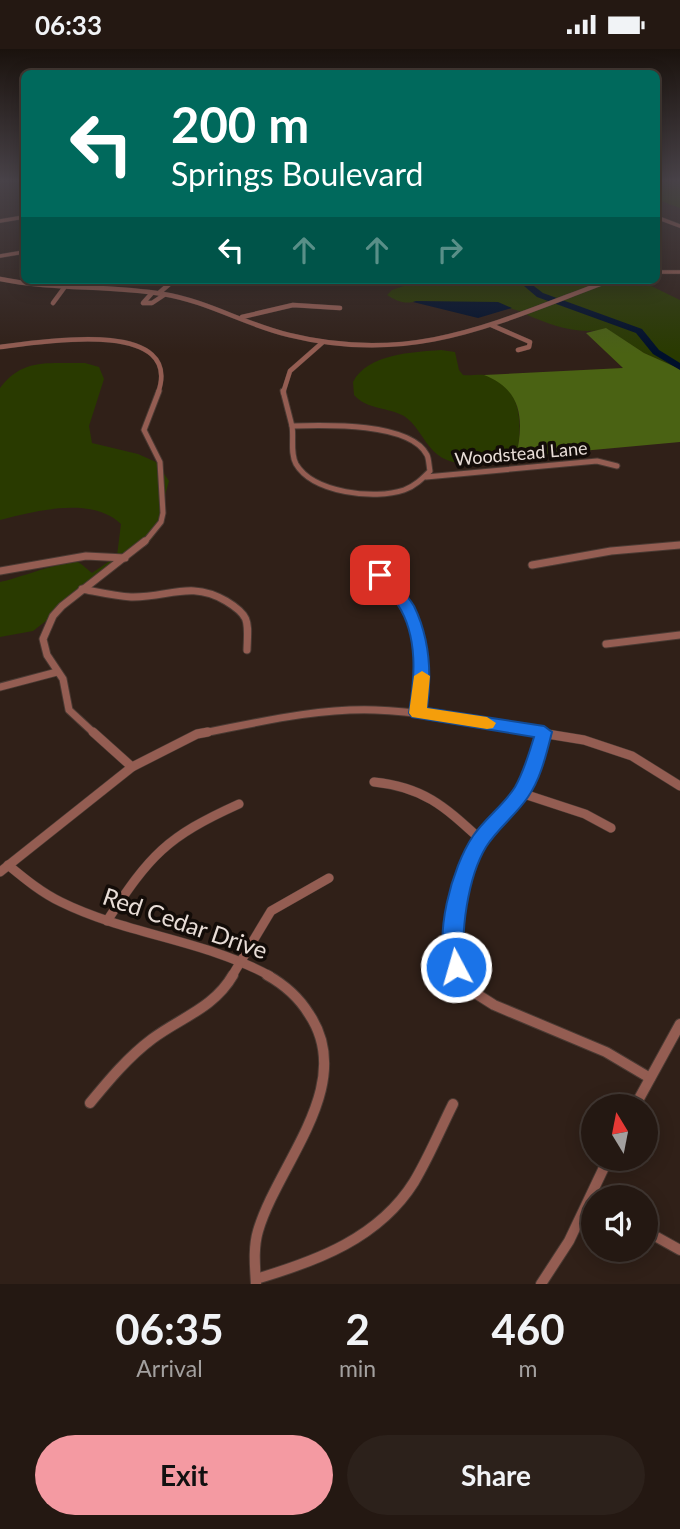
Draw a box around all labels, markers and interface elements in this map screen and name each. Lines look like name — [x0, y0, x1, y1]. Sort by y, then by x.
text: 06:33 — [35, 9, 102, 41]
text: 200 m — [171, 95, 309, 153]
icon: left — [56, 98, 147, 189]
text: Springs Boulevard — [171, 154, 423, 193]
icon: left — [212, 231, 250, 269]
icon: ahead — [285, 231, 323, 269]
icon: ahead — [358, 231, 396, 269]
icon: right — [431, 231, 469, 269]
street label: Woodstead Lane — [454, 436, 588, 470]
pin — [350, 545, 410, 605]
icon: arrive — [361, 556, 399, 594]
street label: Red Cedar Drive — [99, 881, 271, 964]
position arrow — [419, 930, 493, 1004]
north arrow — [581, 1094, 658, 1171]
map controls — [581, 1094, 658, 1262]
button: sound — [581, 1185, 658, 1262]
text: 06:35 — [115, 1304, 224, 1354]
text: 2 — [345, 1304, 370, 1354]
text: 460 — [492, 1304, 565, 1354]
text: Arrival — [136, 1354, 203, 1382]
text: min — [339, 1354, 376, 1382]
text: m — [519, 1354, 538, 1382]
button: Exit — [35, 1435, 333, 1515]
button: Share — [347, 1435, 645, 1515]

